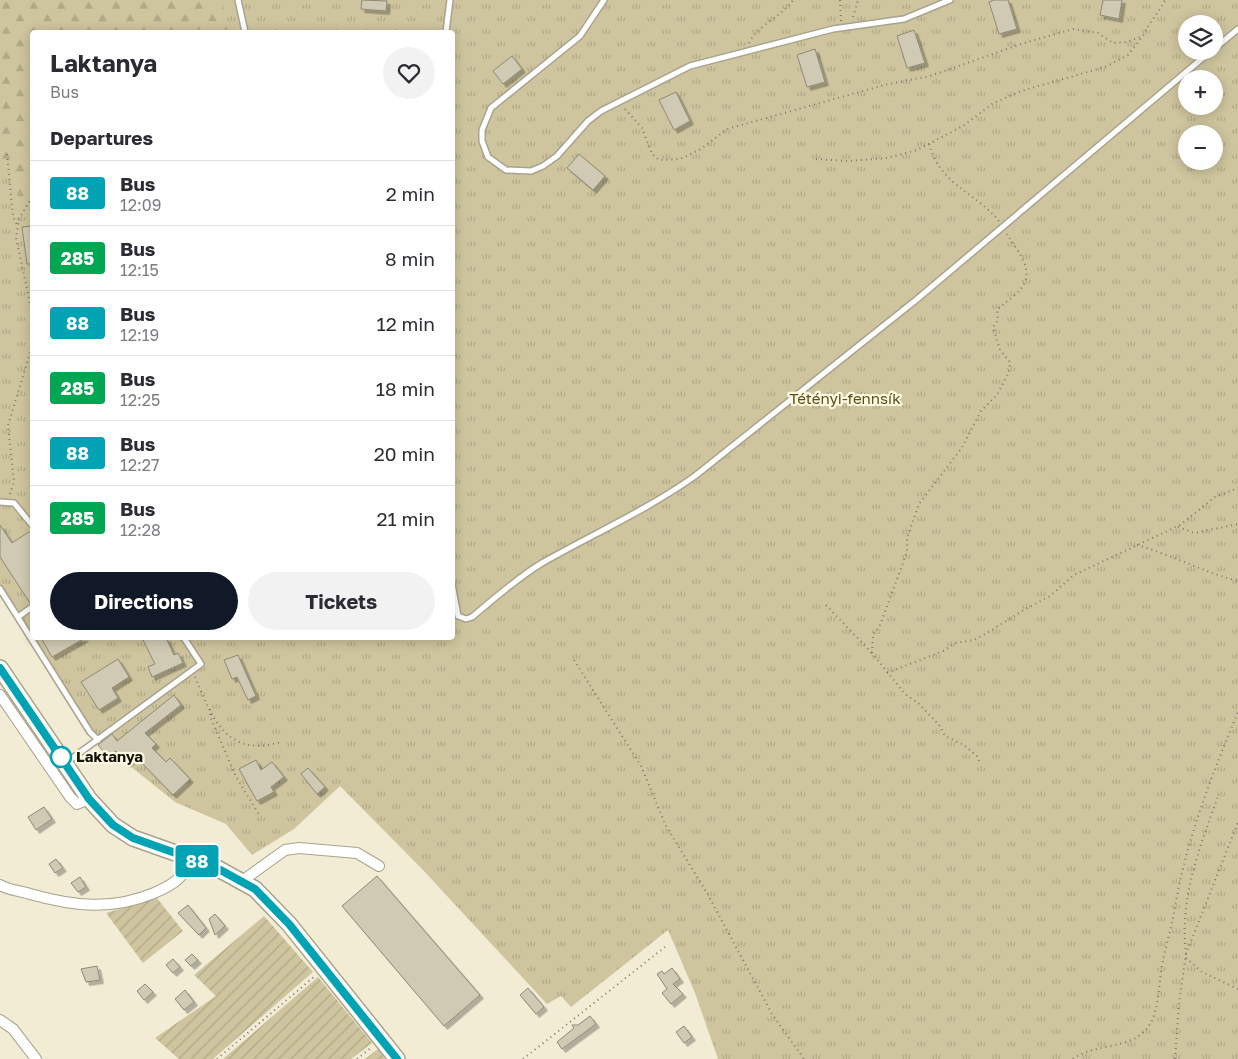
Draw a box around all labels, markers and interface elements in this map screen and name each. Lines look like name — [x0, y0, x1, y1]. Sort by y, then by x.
map controls — [1178, 15, 1223, 170]
button: layers — [1178, 15, 1223, 60]
button: heart — [383, 47, 435, 99]
text: Laktanya — [50, 48, 157, 77]
button: + — [1178, 70, 1223, 115]
text: Bus — [50, 82, 79, 102]
button: − — [1178, 125, 1223, 170]
text: Departures — [50, 126, 153, 149]
text: Bus — [120, 172, 155, 195]
text: 88 — [66, 182, 89, 204]
text: 2 min — [386, 182, 435, 205]
text: 12:09 — [120, 195, 161, 215]
text: Bus — [120, 237, 155, 260]
text: 285 — [61, 247, 94, 269]
text: 8 min — [385, 247, 435, 270]
text: 12:15 — [120, 260, 159, 280]
text: Bus — [120, 302, 155, 325]
text: 88 — [66, 312, 89, 334]
text: 12 min — [376, 312, 435, 335]
text: 12:19 — [120, 325, 159, 345]
text: Bus — [120, 367, 155, 390]
text: 285 — [61, 377, 94, 399]
text: 18 min — [376, 377, 435, 400]
park label: Tétényi-fennsík — [789, 389, 901, 407]
text: 12:25 — [120, 390, 160, 410]
text: Bus — [120, 432, 155, 455]
text: 88 — [66, 442, 89, 464]
text: 20 min — [374, 442, 435, 465]
text: 12:27 — [120, 455, 160, 475]
text: Bus — [120, 497, 155, 520]
text: 285 — [61, 507, 94, 529]
text: 21 min — [376, 507, 435, 530]
text: 12:28 — [120, 520, 161, 540]
button: Directions — [50, 572, 238, 630]
button: Tickets — [248, 572, 435, 630]
marker: Laktanya — [50, 746, 72, 768]
place label: Laktanya — [76, 747, 143, 765]
line badge: 88 — [174, 845, 220, 877]
text: 88 — [185, 850, 209, 872]

